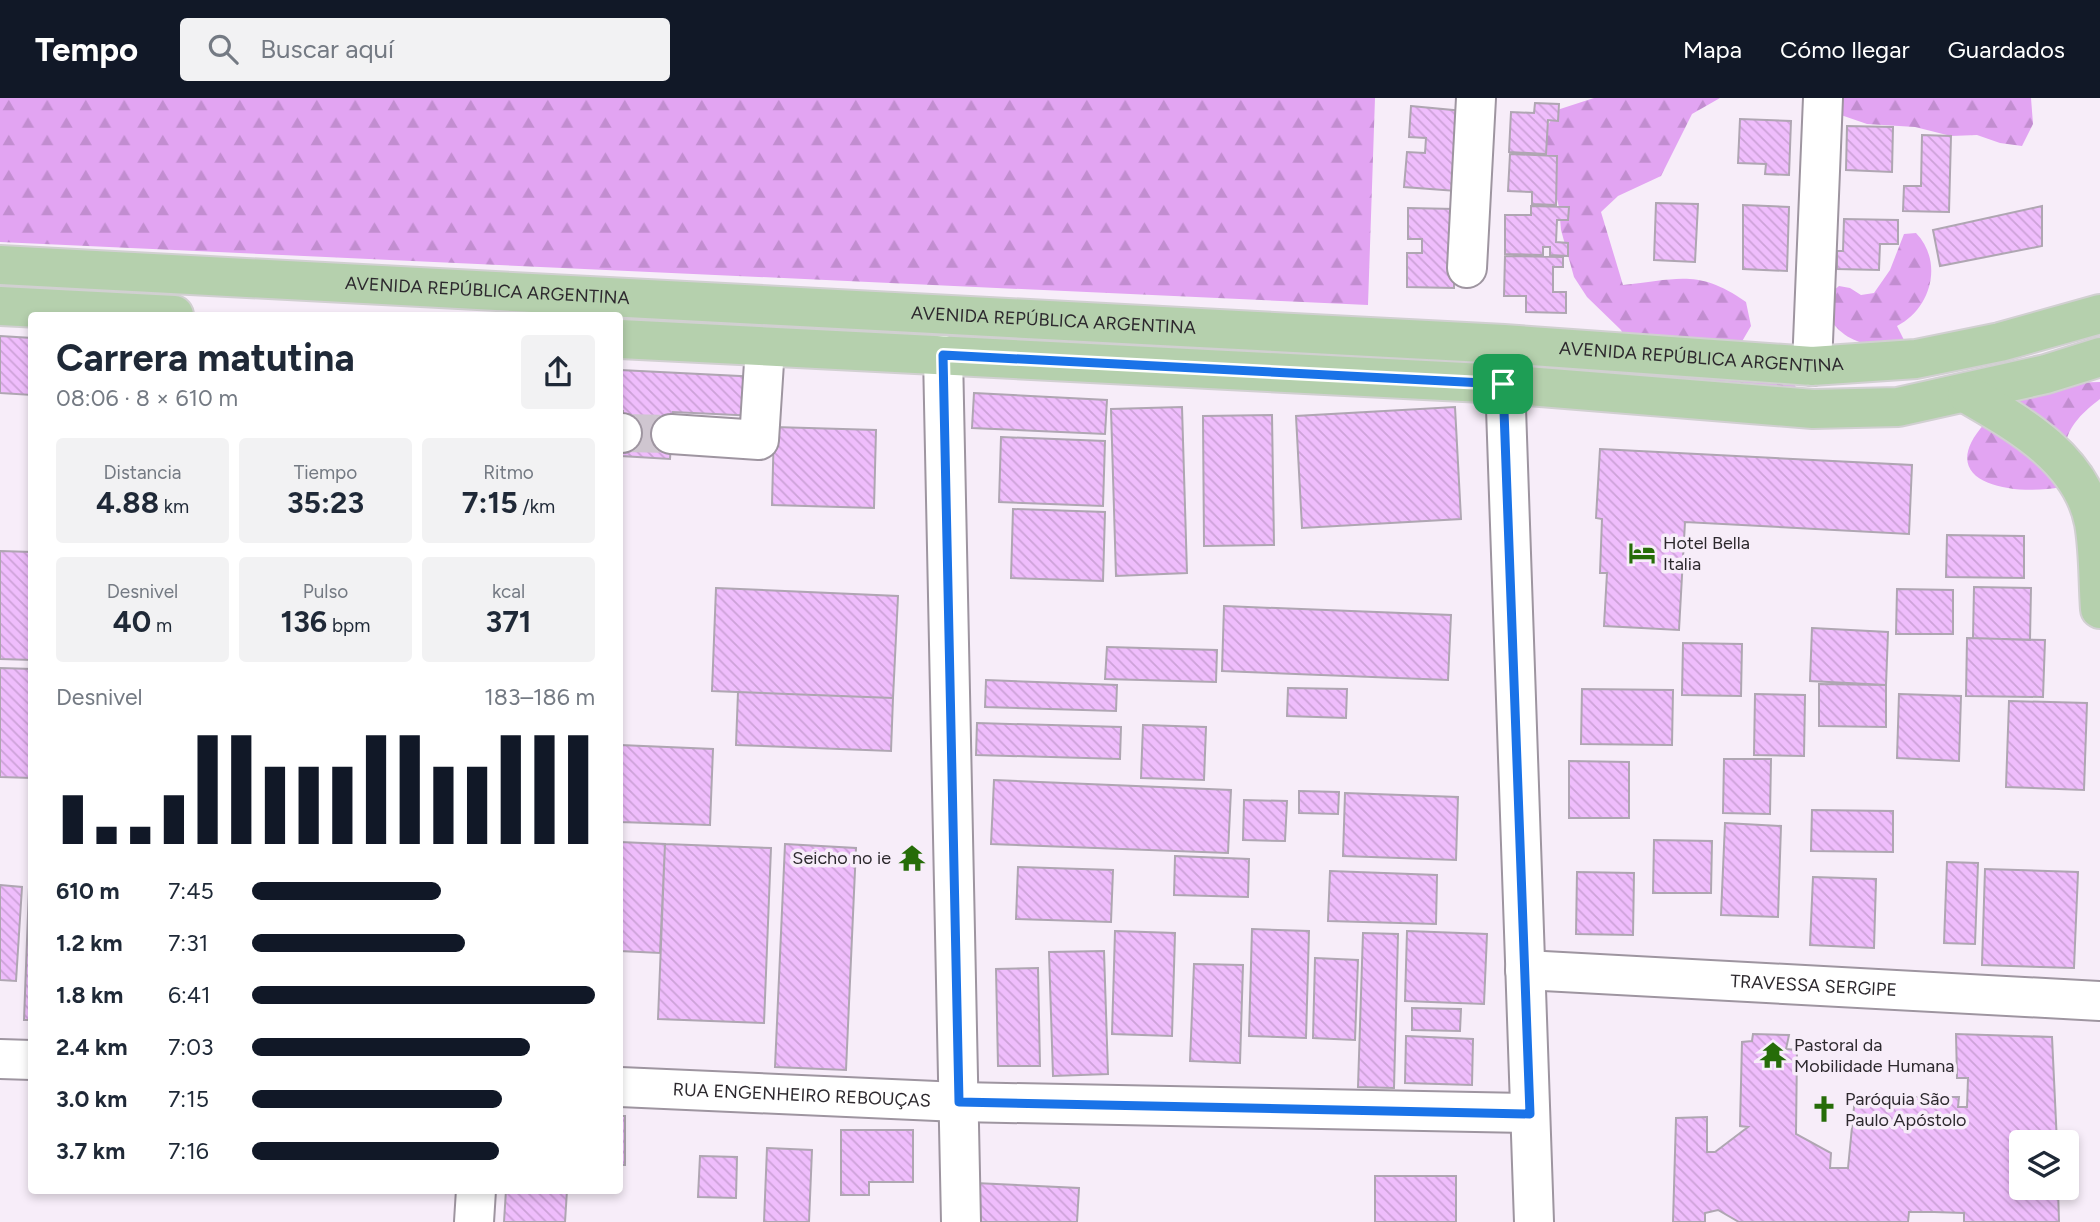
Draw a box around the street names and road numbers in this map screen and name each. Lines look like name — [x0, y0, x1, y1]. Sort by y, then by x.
street label: AVENIDA REPÚBLICA ARGENTINA — [344, 272, 630, 309]
street label: AVENIDA REPÚBLICA ARGENTINA — [911, 302, 1196, 339]
street label: AVENIDA REPÚBLICA ARGENTINA — [1558, 337, 1844, 377]
street label: TRAVESSA SERGIPE — [1730, 970, 1898, 1001]
street label: RUA ENGENHEIRO REBOUÇAS — [672, 1078, 931, 1112]

